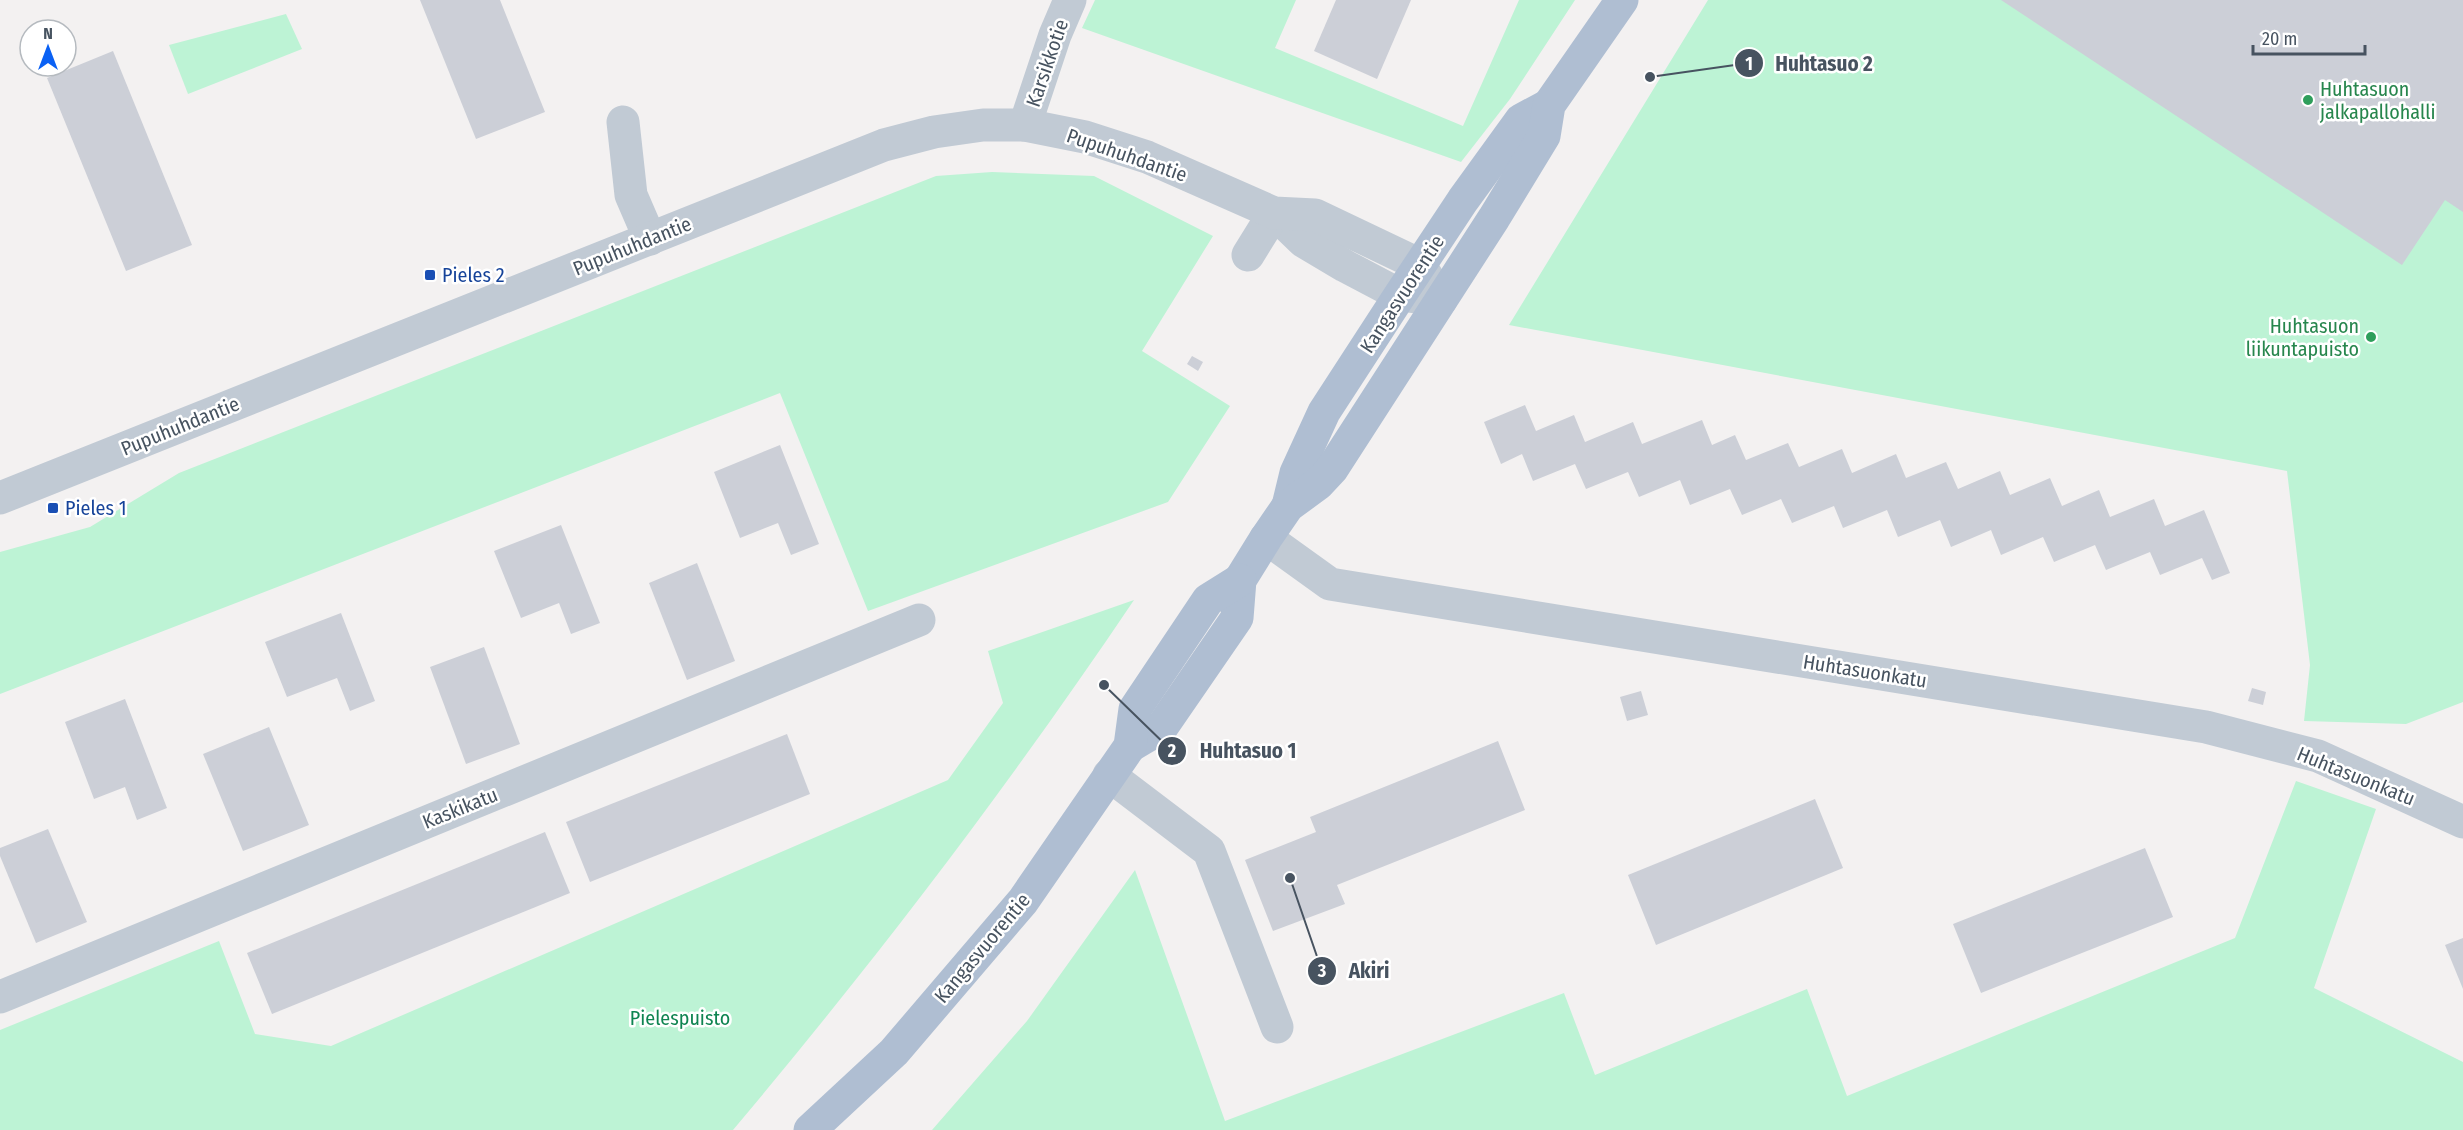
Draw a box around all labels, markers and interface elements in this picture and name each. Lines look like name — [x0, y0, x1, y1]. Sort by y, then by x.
street label: Karsikkotie — [1021, 16, 1073, 110]
north arrow — [18, 18, 78, 78]
scale bar — [2253, 18, 2366, 56]
text: N — [43, 24, 53, 43]
text: 20 m — [2262, 28, 2297, 50]
callout: Huhtasuo 2 — [1734, 44, 1885, 83]
text: Huhtasuo 2 — [1775, 51, 1873, 77]
text: 1 — [1745, 53, 1753, 75]
place label: Huhtasuon jalkapallohalli — [2319, 77, 2436, 124]
marker: Huhtasuon jalkapallohalli — [2301, 93, 2315, 107]
street label: Pupuhuhdantie — [1064, 123, 1190, 187]
street label: Pupuhuhdantie — [569, 211, 695, 281]
street label: Kangasvuorentie — [1355, 230, 1449, 358]
place label: Pieles 2 — [442, 263, 505, 287]
marker: Pieles 2 — [423, 268, 437, 282]
place label: Huhtasuon liikuntapuisto — [2246, 314, 2359, 361]
marker: Huhtasuon liikuntapuisto — [2364, 330, 2378, 344]
street label: Pupuhuhdantie — [117, 391, 243, 461]
place label: Pieles 1 — [65, 496, 126, 520]
marker: Pieles 1 — [46, 501, 60, 515]
street label: Huhtasuonkatu — [1801, 649, 1929, 693]
callout: Huhtasuo 1 — [1157, 731, 1308, 770]
text: Huhtasuo 1 — [1200, 738, 1296, 764]
text: 2 — [1167, 740, 1176, 762]
street label: Huhtasuonkatu — [2294, 741, 2418, 811]
street label: Kaskikatu — [419, 782, 501, 834]
street label: Kangasvuorentie — [929, 888, 1035, 1008]
callout: Akiri — [1307, 951, 1402, 990]
text: Akiri — [1348, 958, 1389, 984]
text: 3 — [1317, 960, 1327, 982]
park label: Pielespuisto — [630, 1006, 730, 1030]

